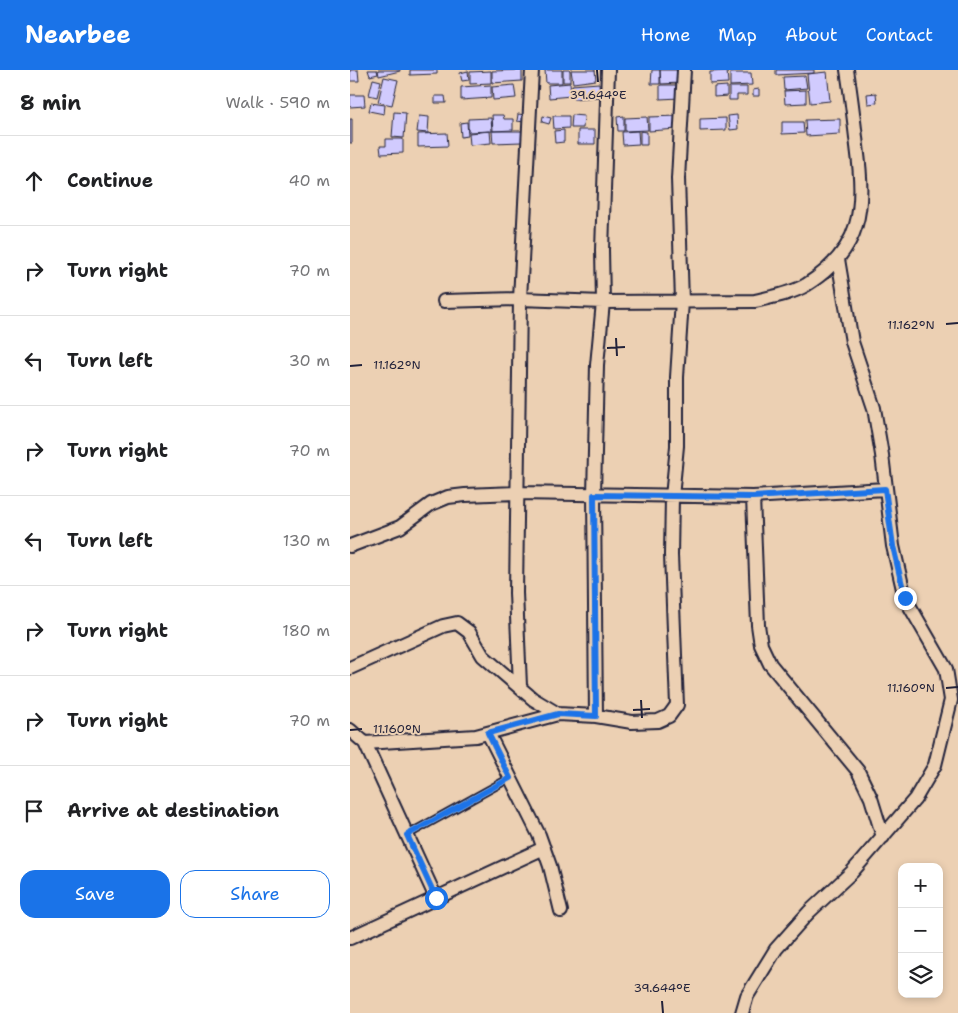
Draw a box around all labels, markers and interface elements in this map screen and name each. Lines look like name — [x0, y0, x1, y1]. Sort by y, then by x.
text: Nearbee — [25, 19, 131, 51]
text: Home — [641, 23, 690, 47]
text: Map — [718, 23, 757, 47]
text: About — [785, 23, 838, 47]
text: Contact — [866, 23, 933, 47]
text: 39.644°E — [570, 87, 626, 103]
text: 8 min — [20, 89, 81, 117]
text: Walk · 590 m — [225, 92, 330, 113]
icon: ahead — [20, 167, 48, 195]
text: Continue — [67, 168, 153, 193]
text: 40 m — [288, 170, 330, 191]
icon: right — [20, 257, 48, 285]
text: Turn right — [67, 258, 168, 283]
text: 70 m — [289, 260, 330, 281]
text: 11.162°N — [887, 317, 935, 333]
icon: left — [20, 347, 48, 375]
text: Turn left — [67, 348, 153, 373]
text: 30 m — [289, 350, 330, 371]
text: 11.162°N — [373, 357, 421, 373]
icon: right — [20, 437, 48, 465]
text: Turn right — [67, 438, 168, 463]
text: 70 m — [289, 440, 330, 461]
icon: left — [20, 527, 48, 555]
text: Turn left — [67, 528, 153, 553]
text: 130 m — [283, 530, 330, 551]
route end — [894, 587, 917, 610]
icon: right — [20, 617, 48, 645]
text: Turn right — [67, 618, 168, 643]
text: 180 m — [282, 620, 330, 641]
text: 11.160°N — [887, 680, 935, 696]
icon: right — [20, 707, 48, 735]
text: Turn right — [67, 708, 168, 733]
text: 70 m — [289, 710, 330, 731]
text: 11.160°N — [373, 721, 421, 737]
icon: arrive — [20, 797, 48, 825]
text: Arrive at destination — [67, 798, 279, 823]
map controls — [898, 863, 943, 998]
button: + — [898, 863, 943, 908]
button: Save — [20, 870, 170, 918]
button: Share — [180, 870, 330, 918]
route start — [425, 887, 448, 910]
button: − — [898, 908, 943, 953]
button: layers — [898, 953, 943, 998]
text: 39.644°E — [634, 980, 690, 996]

